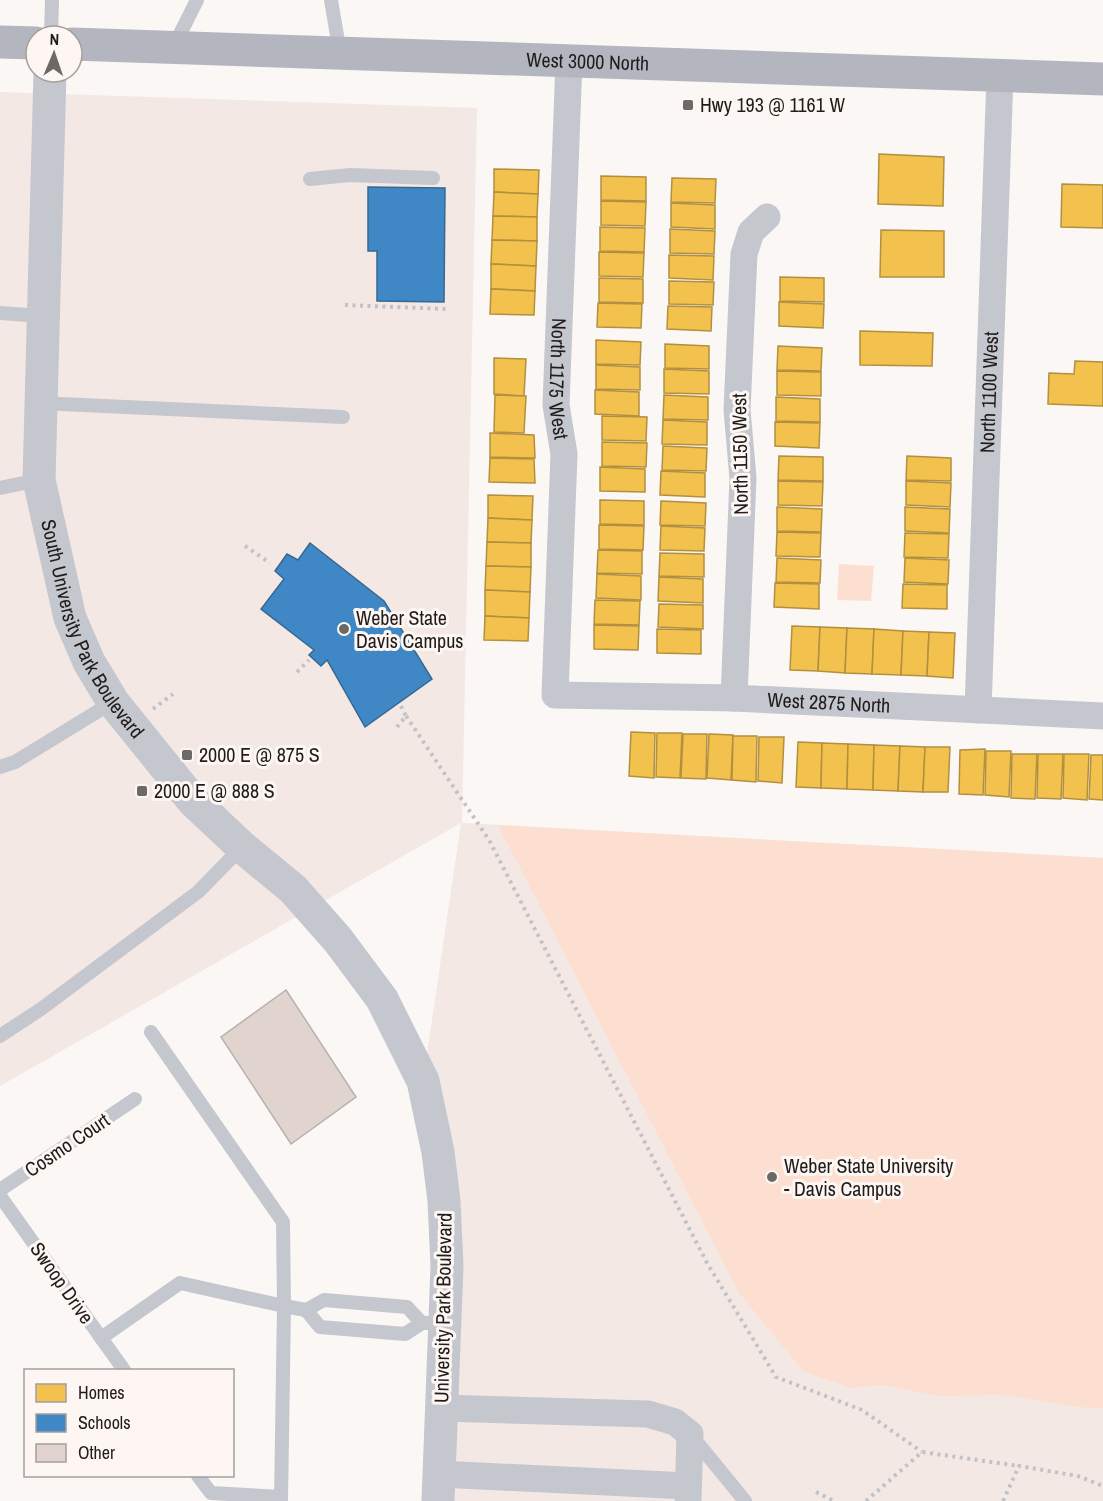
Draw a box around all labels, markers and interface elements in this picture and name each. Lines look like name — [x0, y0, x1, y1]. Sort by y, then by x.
north arrow — [24, 24, 84, 84]
text: N — [49, 28, 60, 50]
street label: West 3000 North — [526, 45, 650, 77]
place label: Hwy 193 @ 1161 W — [700, 91, 845, 118]
marker: Hwy 193 @ 1161 W — [681, 98, 695, 112]
street label: North 1175 West — [543, 318, 575, 442]
street label: North 1100 West — [973, 330, 1004, 453]
street label: North 1150 West — [725, 393, 754, 515]
street label: South University Park Boulevard — [35, 517, 151, 744]
place label: Weber State Davis Campus — [356, 604, 464, 654]
marker: Weber State Davis Campus — [337, 622, 351, 636]
street label: West 2875 North — [767, 686, 891, 719]
place label: 2000 E @ 875 S — [199, 741, 320, 768]
marker: 2000 E @ 875 S — [180, 748, 194, 762]
place label: 2000 E @ 888 S — [154, 777, 275, 804]
marker: 2000 E @ 888 S — [135, 784, 149, 798]
street label: Cosmo Court — [19, 1106, 115, 1183]
place label: Weber State University - Davis Campus — [784, 1152, 954, 1202]
marker: Weber State University - Davis Campus — [765, 1170, 779, 1184]
street label: University Park Boulevard — [427, 1213, 458, 1403]
street label: Swoop Drive — [24, 1237, 100, 1329]
legend — [24, 1369, 234, 1477]
text: Homes — [78, 1380, 125, 1405]
text: Schools — [78, 1410, 131, 1435]
text: Other — [78, 1440, 115, 1465]

